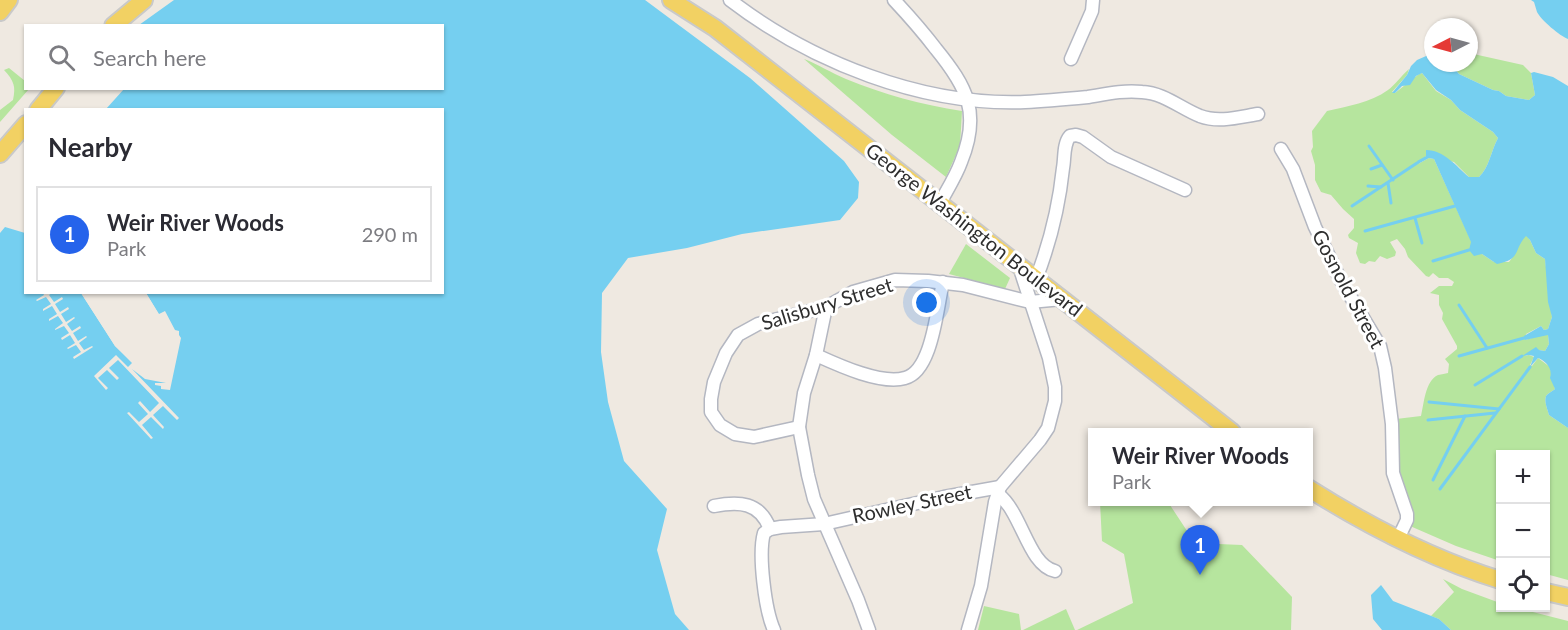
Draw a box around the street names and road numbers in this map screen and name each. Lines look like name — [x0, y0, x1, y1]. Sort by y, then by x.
street label: George Washington Boulevard — [862, 137, 1088, 321]
street label: Gosnold Street — [1308, 225, 1390, 352]
street label: Salisbury Street — [758, 272, 895, 334]
street label: Rowley Street — [850, 479, 974, 527]

